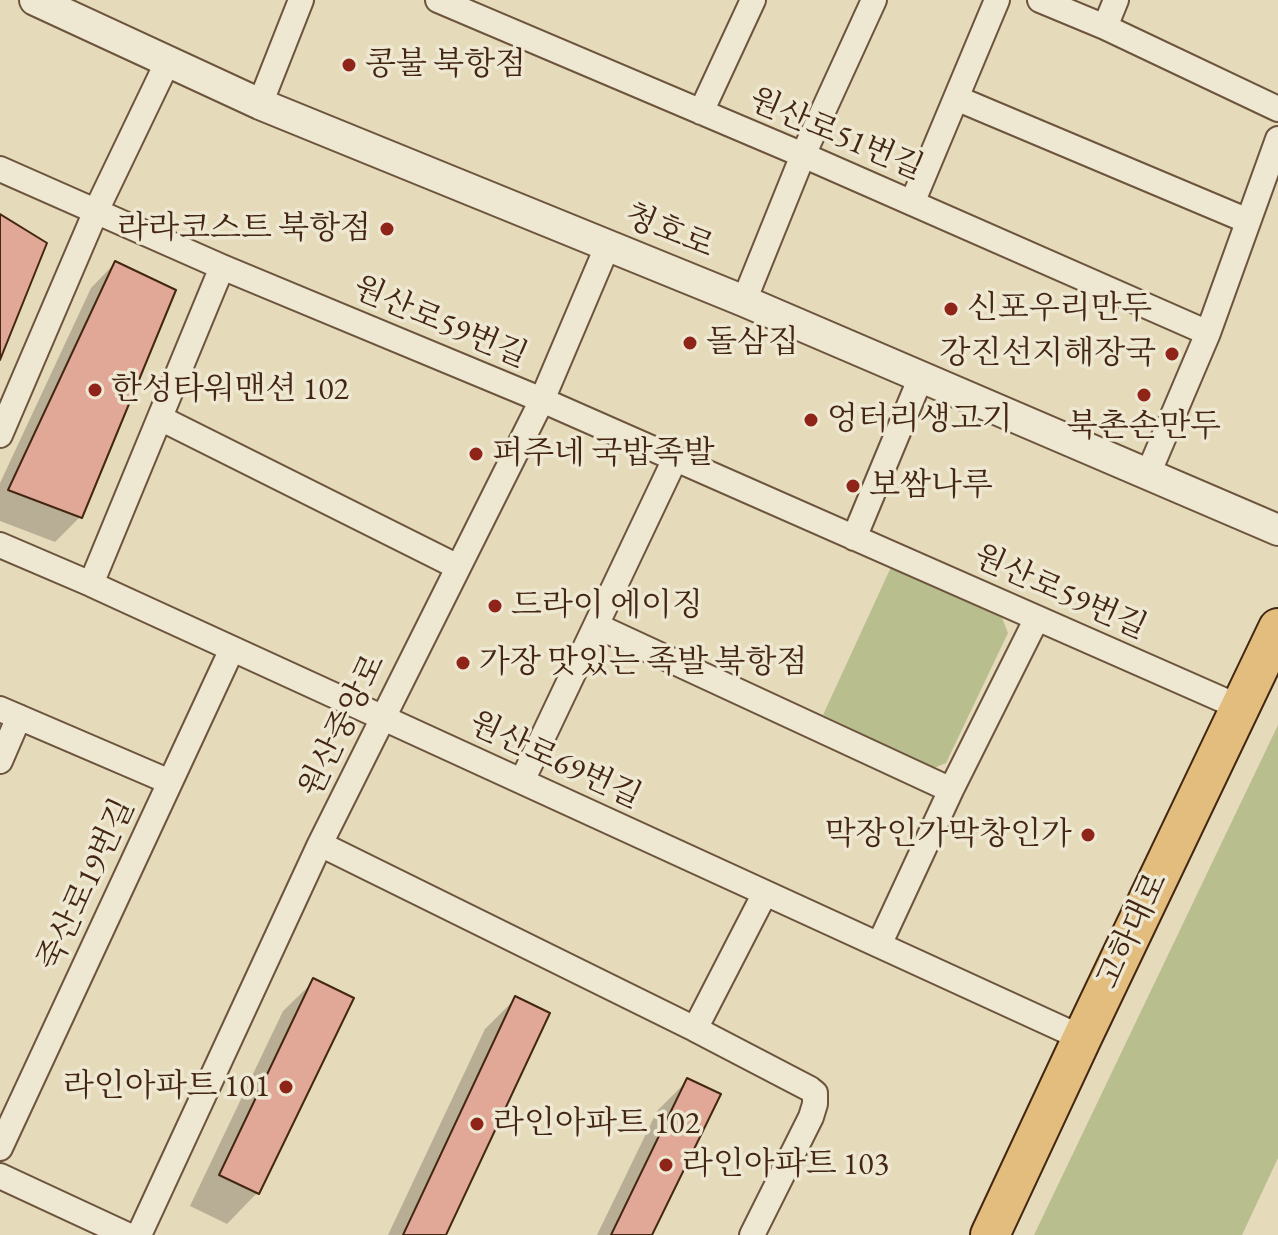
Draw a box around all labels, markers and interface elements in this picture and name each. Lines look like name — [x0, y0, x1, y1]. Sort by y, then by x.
place label: 콩불 북항점 — [365, 46, 526, 84]
marker: 콩불 북항점 — [340, 56, 358, 74]
street label: 원산로51번길 — [743, 81, 929, 189]
street label: 청호로 — [619, 197, 719, 267]
place label: 라라코스트 북항점 — [117, 210, 371, 248]
marker: 라라코스트 북항점 — [378, 220, 396, 238]
street label: 원산로59번길 — [347, 269, 533, 377]
place label: 신포우리만두 — [967, 290, 1152, 328]
marker: 신포우리만두 — [942, 300, 960, 318]
place label: 돌삼집 — [706, 324, 799, 362]
marker: 돌삼집 — [681, 334, 699, 352]
place label: 강진선지해장국 — [940, 335, 1156, 373]
marker: 강진선지해장국 — [1163, 345, 1181, 363]
place label: 한성타워맨션 102 — [111, 371, 349, 409]
marker: 한성타워맨션 102 — [86, 381, 104, 399]
marker: 북촌손만두 — [1135, 386, 1153, 404]
place label: 엉터리생고기 — [827, 401, 1012, 439]
place label: 북촌손만두 — [1067, 408, 1221, 446]
marker: 엉터리생고기 — [802, 411, 820, 429]
place label: 퍼주네 국밥족발 — [492, 435, 715, 473]
marker: 퍼주네 국밥족발 — [467, 445, 485, 463]
place label: 보쌈나루 — [869, 467, 993, 505]
marker: 보쌈나루 — [844, 477, 862, 495]
street label: 원산로59번길 — [968, 538, 1152, 648]
place label: 드라이 에이징 — [511, 587, 703, 625]
marker: 드라이 에이징 — [486, 597, 504, 615]
place label: 가장 맛있는 족발 북항점 — [479, 644, 807, 682]
street label: 원산중앙로 — [292, 648, 394, 804]
marker: 가장 맛있는 족발 북항점 — [454, 654, 472, 672]
street label: 원산로69번길 — [463, 704, 647, 818]
street label: 죽산로19번길 — [30, 793, 144, 977]
place label: 막장인가막창인가 — [825, 816, 1072, 854]
marker: 막장인가막창인가 — [1079, 826, 1097, 844]
street label: 고하대로 — [1089, 867, 1177, 995]
place label: 라인아파트 101 — [63, 1068, 270, 1106]
marker: 라인아파트 101 — [277, 1078, 295, 1096]
place label: 라인아파트 102 — [493, 1105, 700, 1143]
marker: 라인아파트 102 — [468, 1115, 486, 1133]
place label: 라인아파트 103 — [682, 1146, 889, 1184]
marker: 라인아파트 103 — [657, 1156, 675, 1174]

